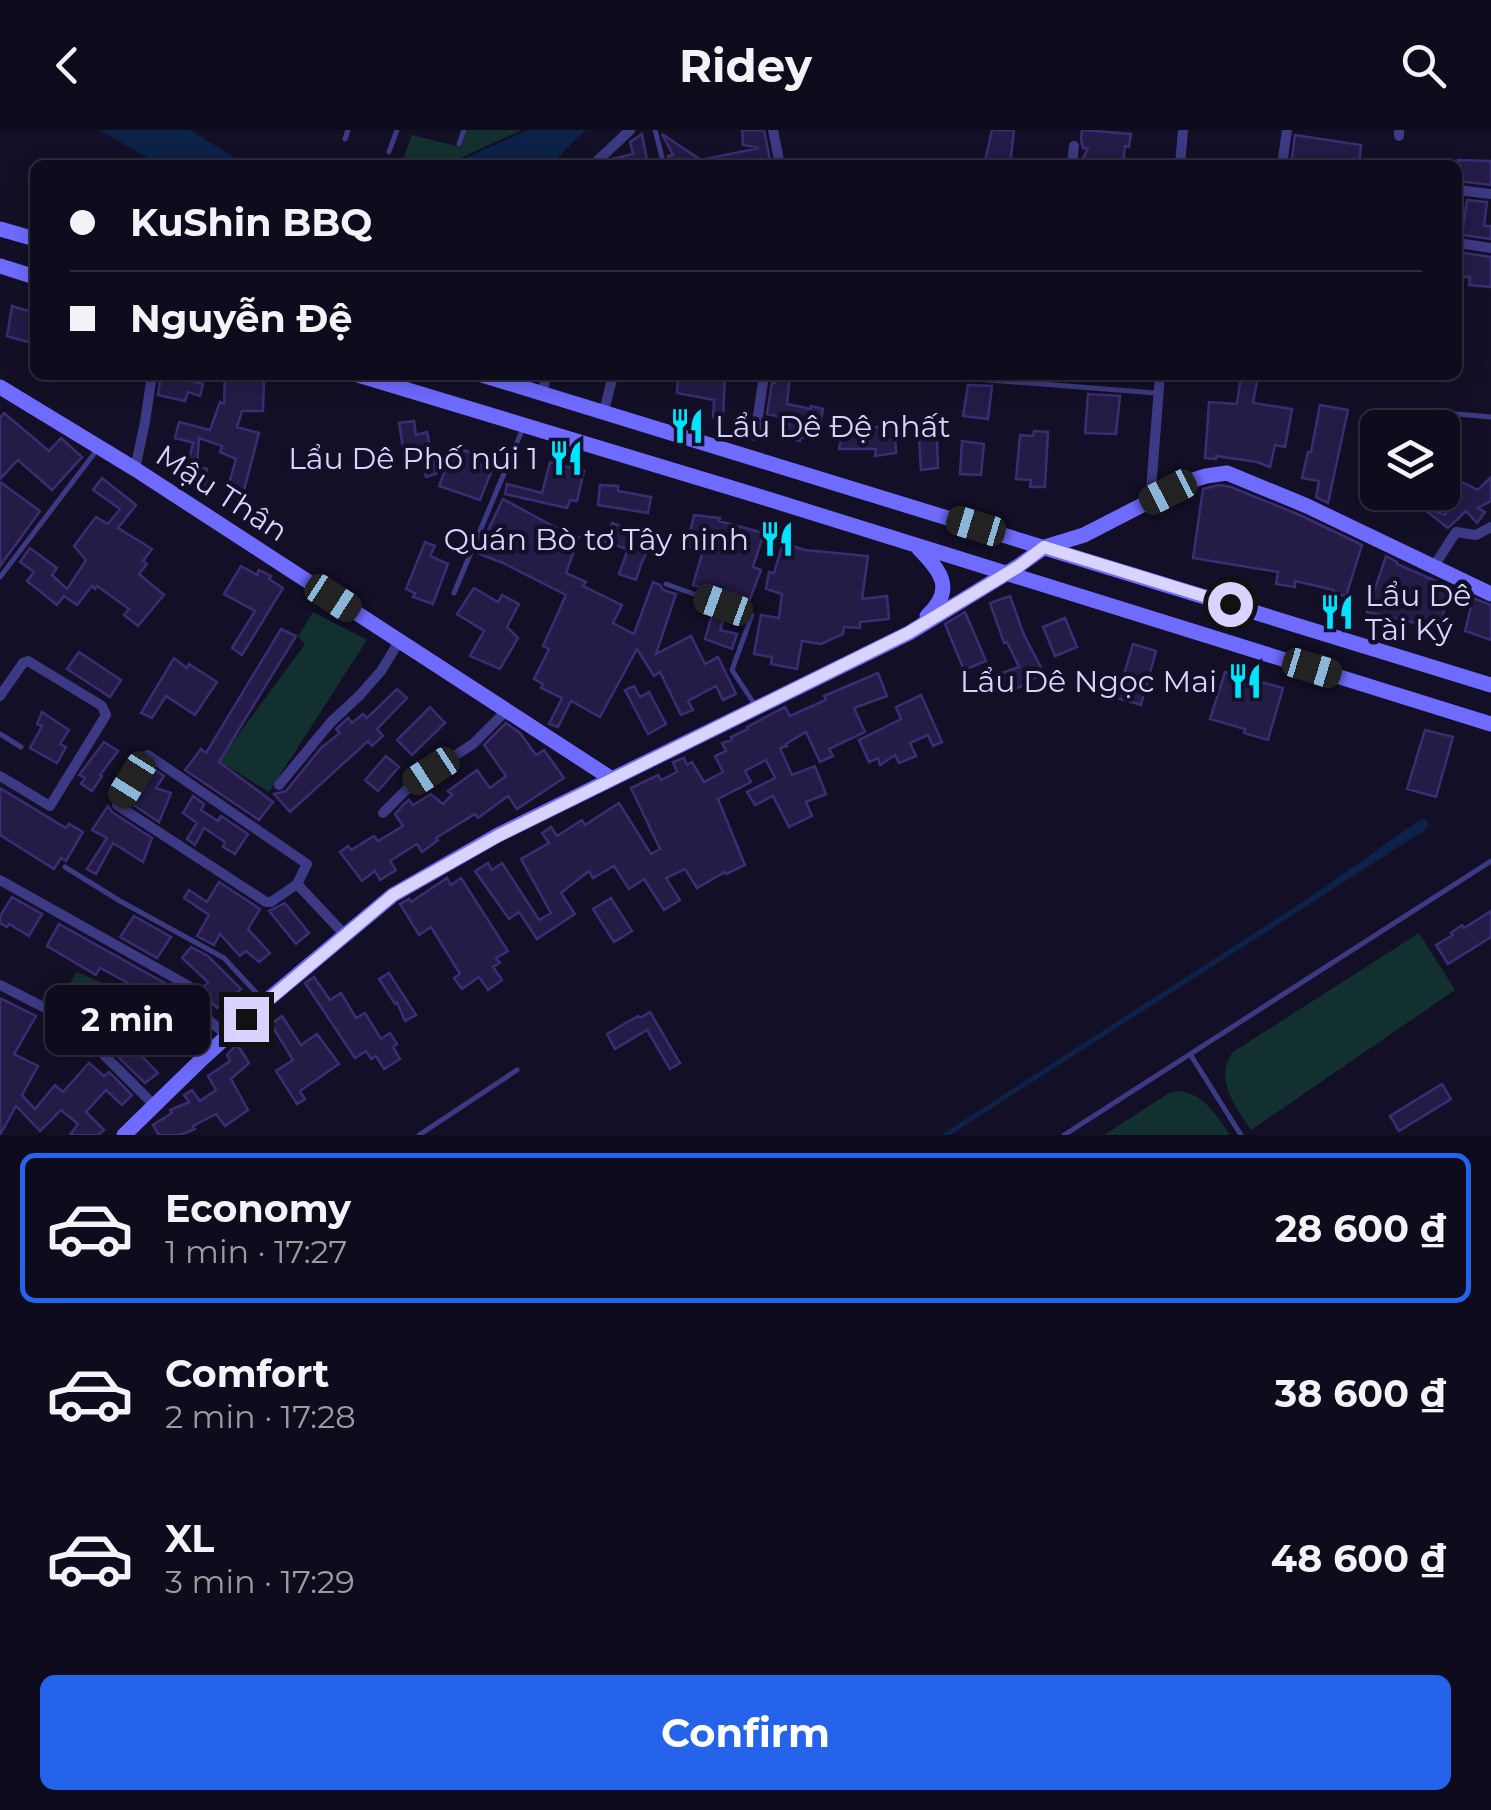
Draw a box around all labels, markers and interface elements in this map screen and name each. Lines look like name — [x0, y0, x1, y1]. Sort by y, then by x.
icon: back — [40, 38, 95, 93]
text: Ridey — [679, 38, 812, 93]
icon: search — [1396, 38, 1451, 93]
text: KuShin BBQ — [130, 199, 372, 246]
text: Nguyễn Đệ — [130, 295, 352, 342]
restaurant icon: Lẩu Dê Đệ nhất — [668, 407, 706, 445]
place label: Lẩu Dê Đệ nhất — [715, 408, 951, 445]
map controls — [1360, 410, 1460, 510]
button: layers — [1360, 410, 1460, 510]
street label: Mậu Thân — [149, 437, 295, 549]
restaurant icon: Lẩu Dê Phố núi 1 — [547, 439, 585, 477]
place label: Lẩu Dê Phố núi 1 — [288, 440, 538, 477]
car — [1134, 465, 1202, 519]
car — [943, 503, 1009, 549]
restaurant icon: Quán Bò tơ Tây ninh — [758, 520, 796, 558]
place label: Quán Bò tơ Tây ninh — [444, 521, 749, 558]
car — [300, 569, 366, 627]
place label: Lẩu Dê Tài Ký — [1365, 577, 1471, 648]
car — [690, 581, 756, 629]
route start — [1208, 582, 1253, 627]
restaurant icon: Lẩu Dê Tài Ký — [1318, 593, 1356, 631]
car — [1279, 645, 1345, 691]
restaurant icon: Lẩu Dê Ngọc Mai — [1226, 662, 1264, 700]
place label: Lẩu Dê Ngọc Mai — [960, 663, 1217, 700]
car — [398, 742, 464, 800]
car — [103, 747, 161, 813]
callout: 2 min — [46, 984, 211, 1054]
route end — [224, 997, 269, 1042]
text: 2 min — [81, 1000, 174, 1039]
icon: car — [45, 1183, 135, 1273]
text: Economy — [165, 1185, 351, 1232]
text: 28 600 ₫ — [1275, 1205, 1446, 1252]
text: 1 min · 17:27 — [165, 1232, 347, 1271]
icon: car — [45, 1348, 135, 1438]
text: Comfort — [165, 1350, 329, 1397]
text: 38 600 ₫ — [1275, 1370, 1446, 1417]
text: 2 min · 17:28 — [165, 1397, 356, 1436]
icon: car — [45, 1513, 135, 1603]
text: XL — [165, 1515, 214, 1562]
text: 48 600 ₫ — [1271, 1535, 1446, 1582]
text: 3 min · 17:29 — [165, 1562, 355, 1601]
button: Confirm — [40, 1675, 1451, 1790]

